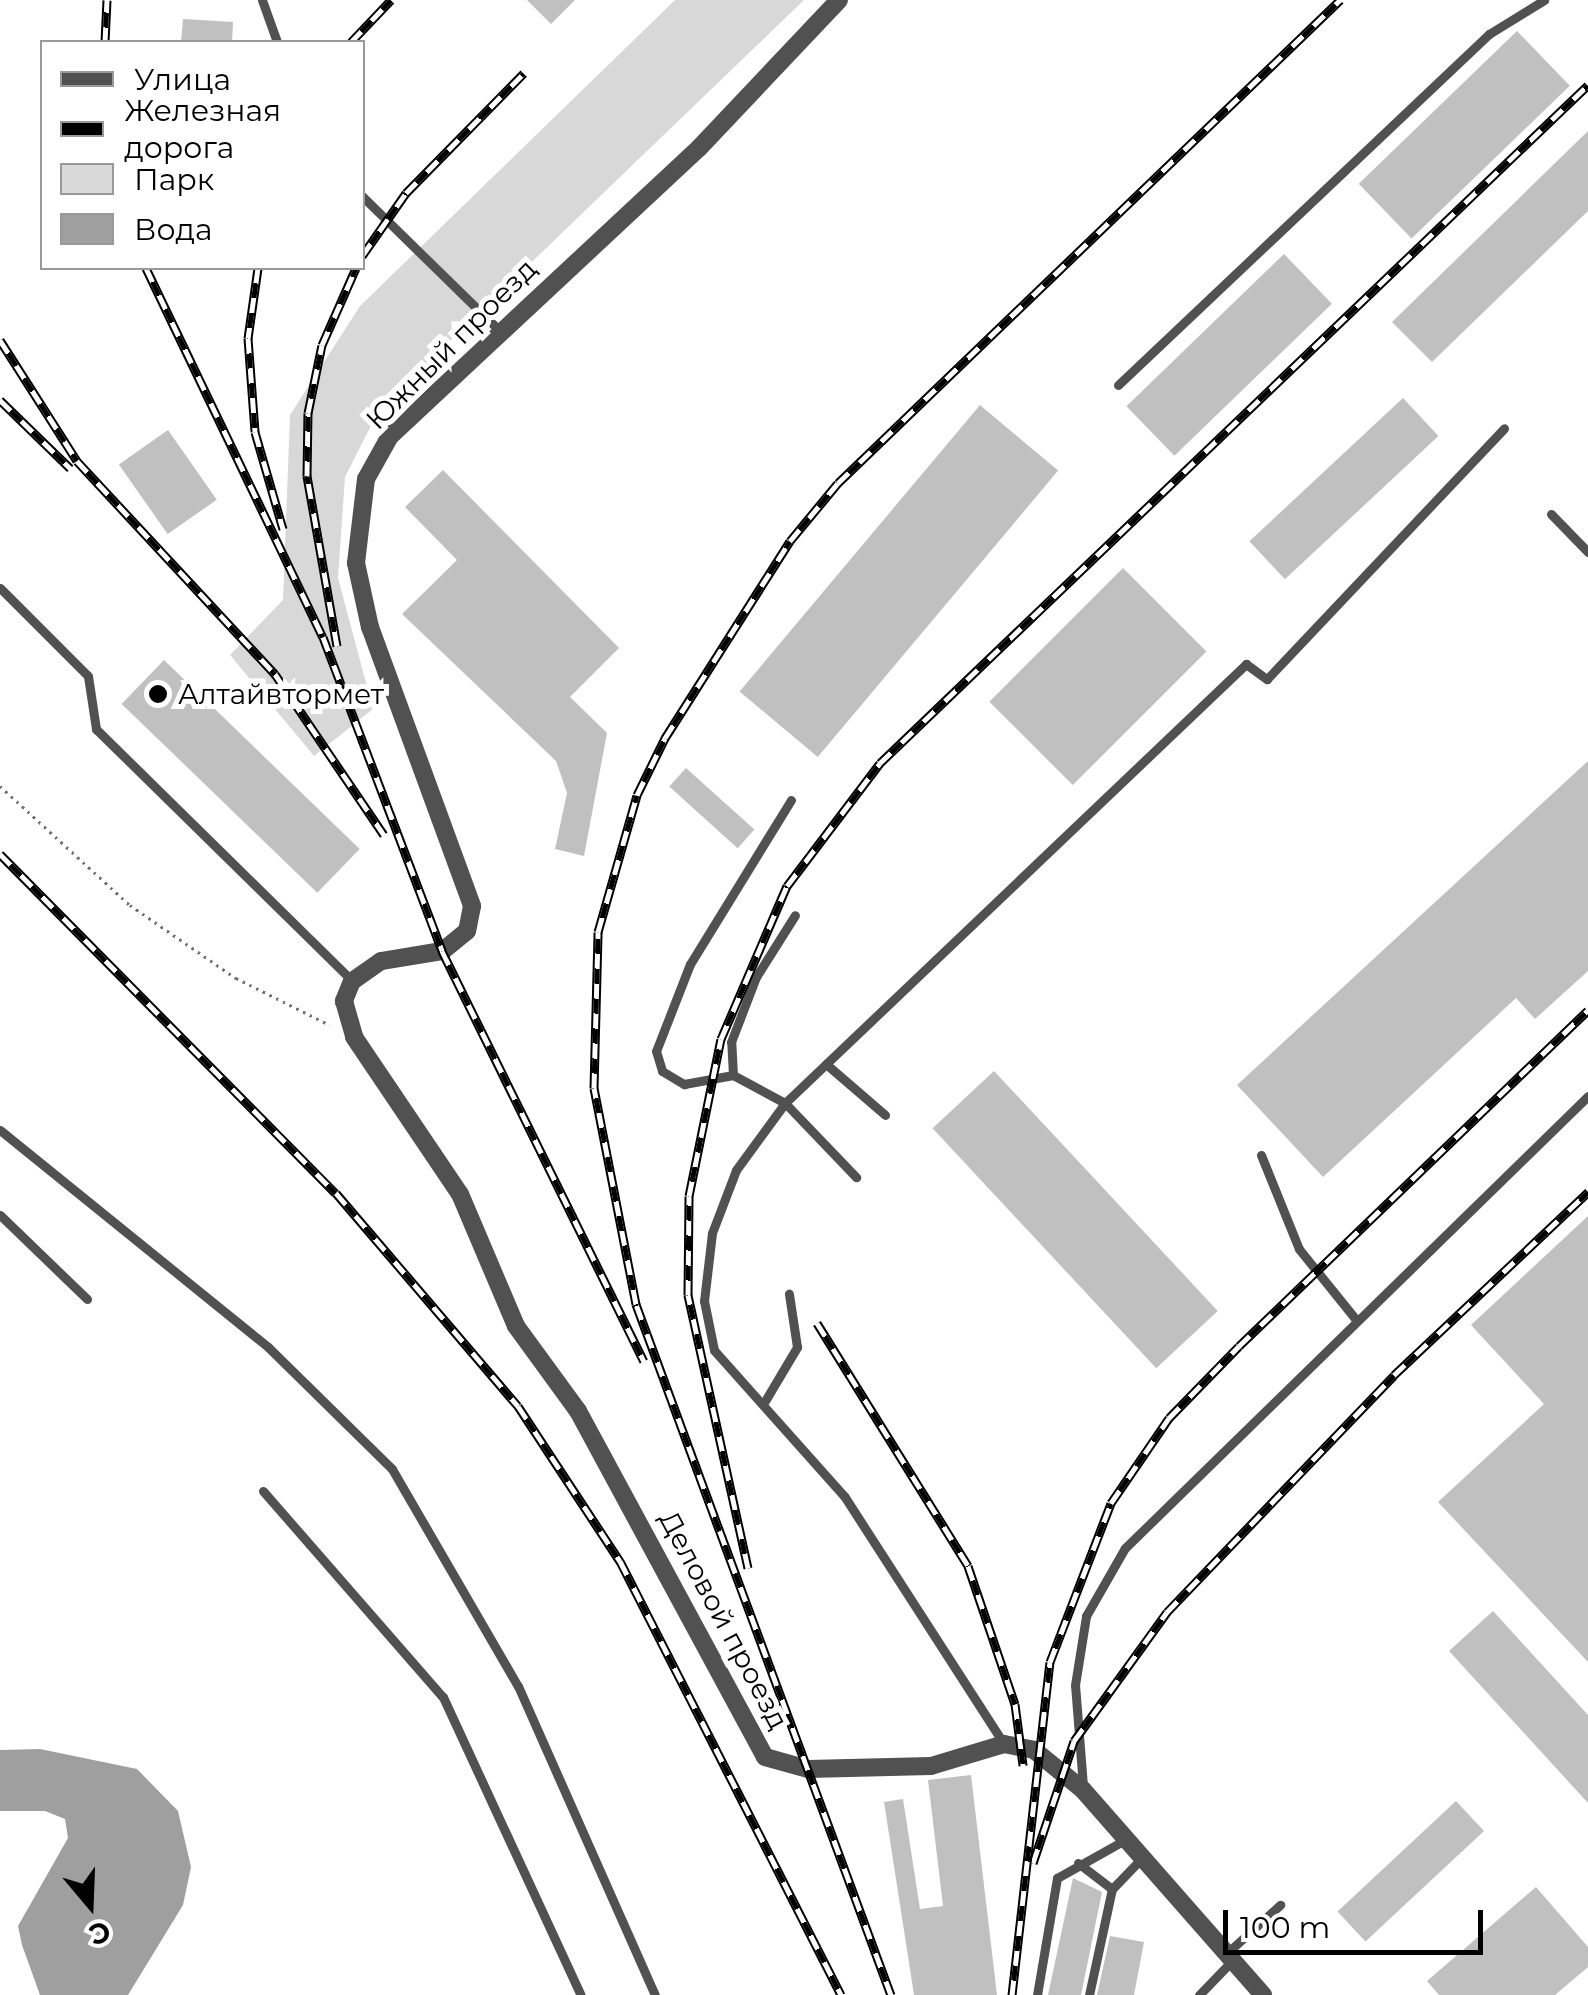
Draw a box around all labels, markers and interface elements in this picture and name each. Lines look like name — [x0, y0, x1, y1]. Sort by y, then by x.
legend — [40, 40, 365, 270]
text: Улица — [134, 61, 231, 98]
text: Железная дорога — [124, 92, 281, 166]
text: Парк — [134, 161, 214, 198]
text: Вода — [134, 211, 213, 248]
street label: Южный проезд — [359, 252, 543, 436]
place label: Алтайвтормет — [178, 677, 384, 711]
marker: Алтайвтормет — [147, 683, 169, 705]
street label: Деловой проезд — [652, 1505, 796, 1735]
north arrow — [40, 1855, 140, 1955]
scale bar — [1228, 1890, 1488, 1952]
text: 100 m — [1240, 1909, 1330, 1946]
text: С — [85, 1914, 115, 1953]

